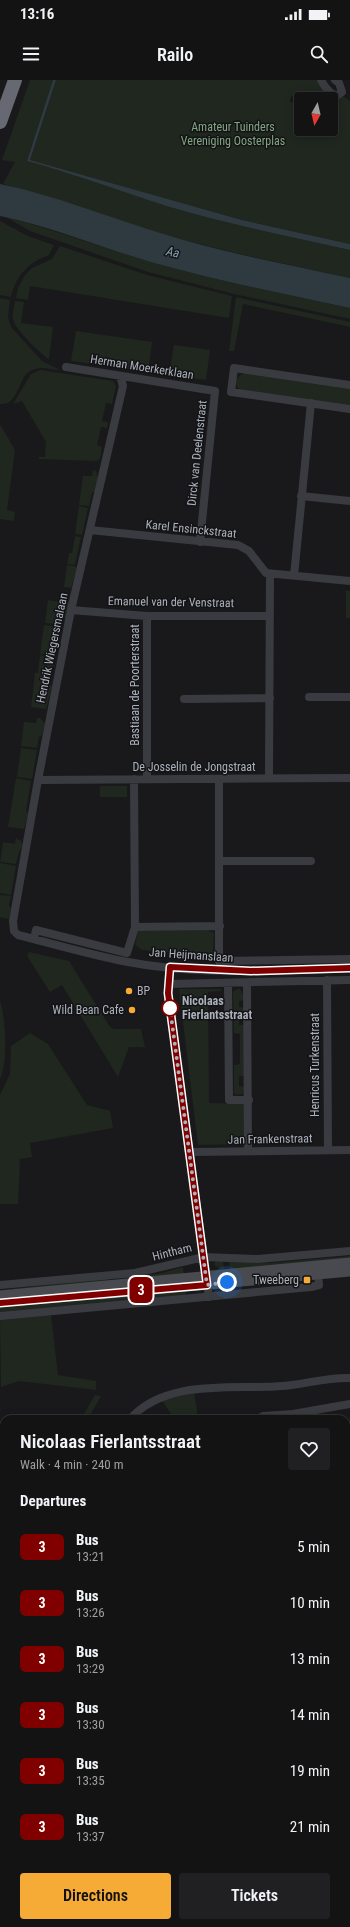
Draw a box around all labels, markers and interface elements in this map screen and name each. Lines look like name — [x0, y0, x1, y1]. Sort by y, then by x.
text: 13:16 — [20, 5, 54, 23]
icon: menu — [20, 43, 42, 65]
icon: search — [308, 43, 330, 65]
text: Railo — [157, 44, 193, 65]
north arrow — [294, 92, 338, 136]
map controls — [294, 92, 338, 136]
park label: Amateur Tuinders Vereniging Oosterplas — [181, 120, 285, 148]
water label: Aa — [164, 243, 181, 261]
street label: Herman Moerkerklaan — [89, 352, 195, 382]
street label: Dirck van Deelenstraat — [184, 399, 210, 506]
street label: Karel Ensinckstraat — [145, 517, 238, 541]
street label: Hendrik Wiegersmalaan — [33, 591, 71, 704]
street label: Emanuel van der Venstraat — [108, 594, 235, 610]
street label: Bastiaan de Poorterstraat — [128, 624, 142, 746]
street label: De Josselin de Jongstraat — [132, 760, 256, 774]
street label: Jan Heijmanslaan — [148, 945, 234, 965]
place label: BP — [137, 984, 151, 998]
marker: BP — [124, 986, 134, 996]
place label: Nicolaas Fierlantsstraat — [182, 994, 252, 1022]
marker: Nicolaas Fierlantsstraat — [161, 999, 179, 1017]
place label: Wild Bean Cafe — [52, 1003, 124, 1017]
marker: Wild Bean Cafe — [127, 1005, 137, 1015]
street label: Henricus Turkenstraat — [308, 1013, 322, 1117]
street label: Jan Frankenstraat — [227, 1131, 313, 1147]
street label: Hintham — [151, 1240, 193, 1264]
your location — [217, 1272, 237, 1292]
place label: Tweeberg — [253, 1273, 299, 1287]
marker: Tweeberg — [302, 1275, 312, 1285]
line badge: 3 — [128, 1277, 154, 1303]
text: 3 — [137, 1282, 145, 1298]
button: heart — [288, 1428, 330, 1470]
text: Nicolaas Fierlantsstraat — [20, 1430, 201, 1453]
text: Walk · 4 min · 240 m — [20, 1457, 124, 1472]
text: Departures — [20, 1492, 86, 1510]
text: Bus — [76, 1531, 99, 1549]
text: 5 min — [297, 1538, 330, 1556]
text: 3 — [38, 1539, 46, 1555]
text: 13:21 — [76, 1549, 105, 1564]
text: Bus — [76, 1587, 99, 1605]
text: 10 min — [290, 1594, 330, 1612]
text: 3 — [38, 1595, 46, 1611]
text: 13:26 — [76, 1605, 105, 1620]
text: Bus — [76, 1643, 99, 1661]
text: 13 min — [290, 1650, 330, 1668]
text: 3 — [38, 1651, 46, 1667]
text: 13:29 — [76, 1661, 105, 1676]
text: Bus — [76, 1699, 99, 1717]
text: 14 min — [290, 1706, 330, 1724]
text: 3 — [38, 1707, 46, 1723]
text: 13:30 — [76, 1717, 105, 1732]
text: Bus — [76, 1755, 99, 1773]
text: 19 min — [290, 1762, 330, 1780]
text: 3 — [38, 1763, 46, 1779]
text: 13:35 — [76, 1773, 105, 1788]
text: Bus — [76, 1811, 99, 1829]
text: 21 min — [290, 1818, 330, 1836]
text: 3 — [38, 1819, 46, 1835]
text: 13:37 — [76, 1829, 105, 1844]
button: Directions — [20, 1873, 171, 1919]
button: Tickets — [179, 1873, 330, 1919]

